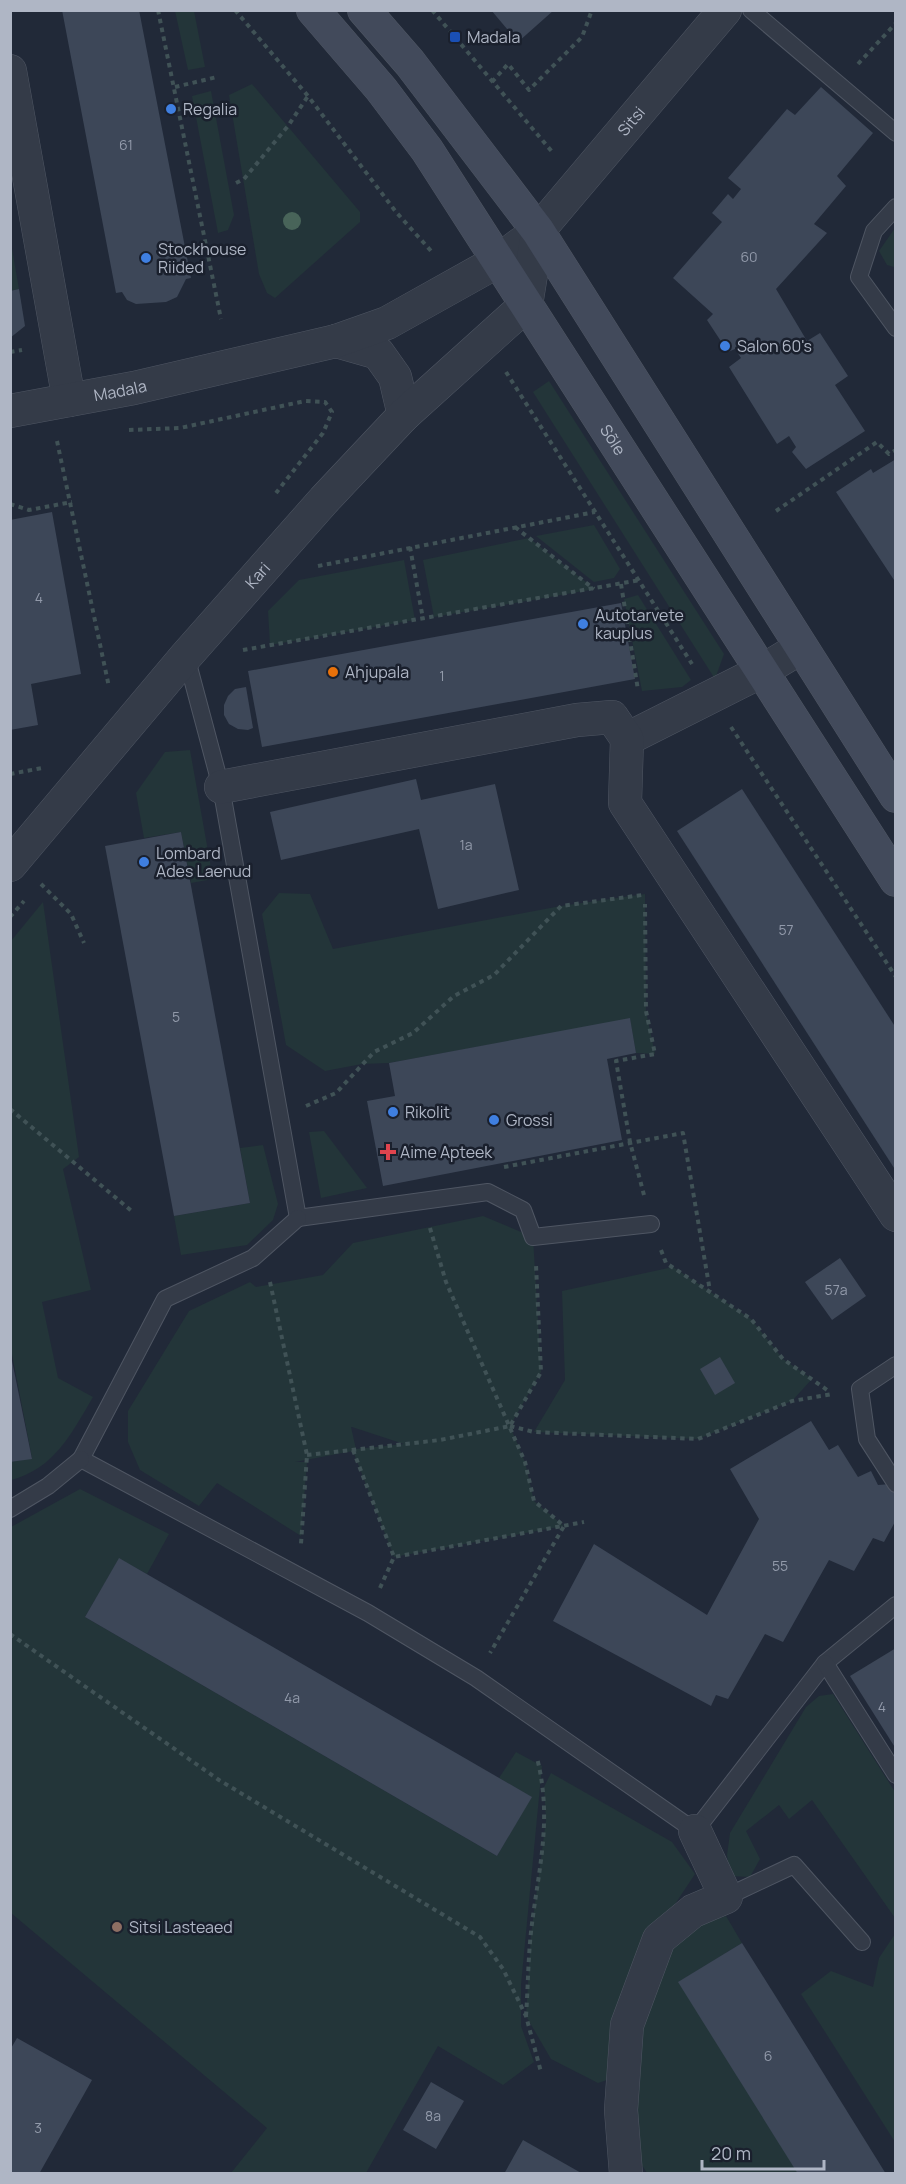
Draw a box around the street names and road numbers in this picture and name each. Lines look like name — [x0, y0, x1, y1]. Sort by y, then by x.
street label: Sitsi — [612, 102, 650, 140]
street label: Madala — [92, 374, 149, 406]
street label: Sõle — [595, 420, 631, 459]
street label: Kari — [240, 558, 275, 593]

